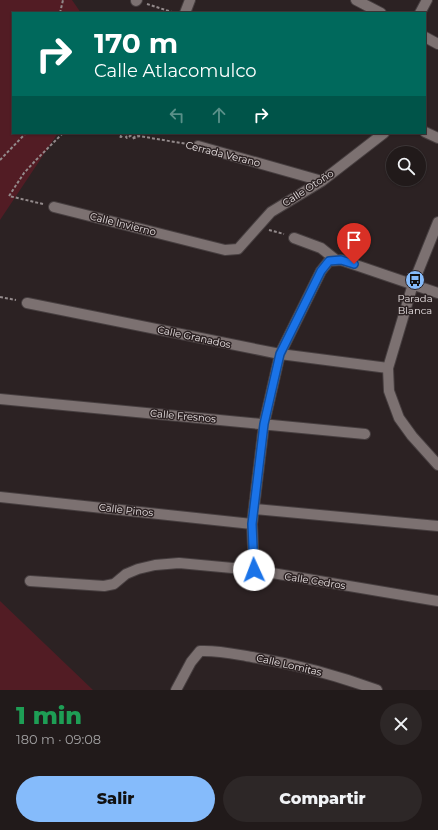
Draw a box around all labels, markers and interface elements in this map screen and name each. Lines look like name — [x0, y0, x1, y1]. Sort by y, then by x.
text: 170 m — [94, 26, 178, 60]
icon: right — [28, 28, 80, 80]
text: Calle Atlacomulco — [94, 60, 257, 82]
icon: left — [166, 104, 188, 126]
icon: ahead — [208, 104, 230, 126]
icon: right — [250, 104, 272, 126]
street label: Cerrada Verano — [184, 138, 262, 170]
map controls — [386, 146, 426, 186]
button: search — [386, 146, 426, 186]
street label: Calle Otoño — [280, 167, 336, 209]
street label: Calle Invierno — [89, 209, 157, 239]
pin — [337, 223, 371, 264]
icon: arrive — [343, 229, 365, 251]
bus stop icon: Parada Blanca — [404, 269, 426, 291]
place label: Parada Blanca — [397, 292, 433, 317]
street label: Calle Granados — [156, 323, 232, 351]
street label: Calle Fresnos — [150, 407, 217, 425]
street label: Calle Pinos — [98, 501, 154, 519]
position arrow — [233, 549, 275, 591]
street label: Calle Cedros — [284, 570, 347, 592]
street label: Calle Lomitas — [255, 651, 323, 679]
text: 1 min — [16, 701, 82, 730]
button: close — [380, 703, 422, 745]
text: 180 m · 09:08 — [16, 731, 101, 747]
button: Salir — [16, 776, 215, 822]
button: Compartir — [223, 776, 422, 822]

